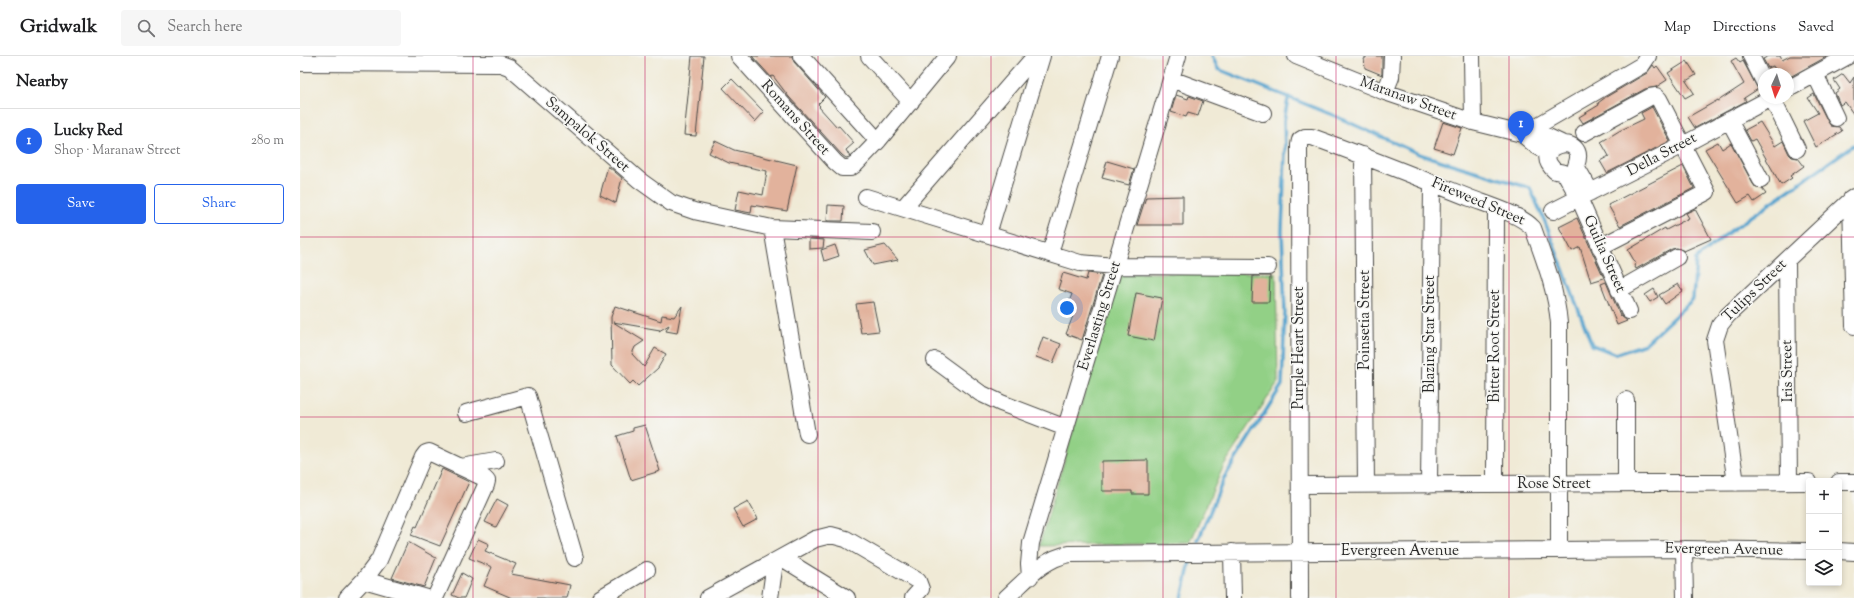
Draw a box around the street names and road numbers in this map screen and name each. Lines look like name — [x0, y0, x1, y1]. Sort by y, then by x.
street label: Maranaw Street — [1357, 72, 1459, 126]
street label: Romans Street — [756, 76, 834, 160]
street label: Sampalok Street — [540, 92, 634, 178]
street label: Della Street — [1624, 128, 1700, 182]
street label: Fireweed Street — [1428, 173, 1528, 231]
street label: Guilia Street — [1578, 212, 1630, 296]
street label: Tulips Street — [1718, 255, 1792, 327]
street label: Everlasting Street — [1073, 259, 1127, 373]
street label: Poinsetia Street — [1355, 270, 1376, 370]
street label: Blazing Star Street — [1420, 275, 1441, 393]
street label: Purple Heart Street — [1289, 286, 1310, 410]
street label: Bitter Root Street — [1485, 289, 1506, 403]
street label: Iris Street — [1777, 340, 1799, 402]
street label: Rose Street — [1517, 474, 1591, 495]
street label: Evergreen Avenue — [1665, 538, 1783, 562]
street label: Evergreen Avenue — [1341, 541, 1459, 562]

